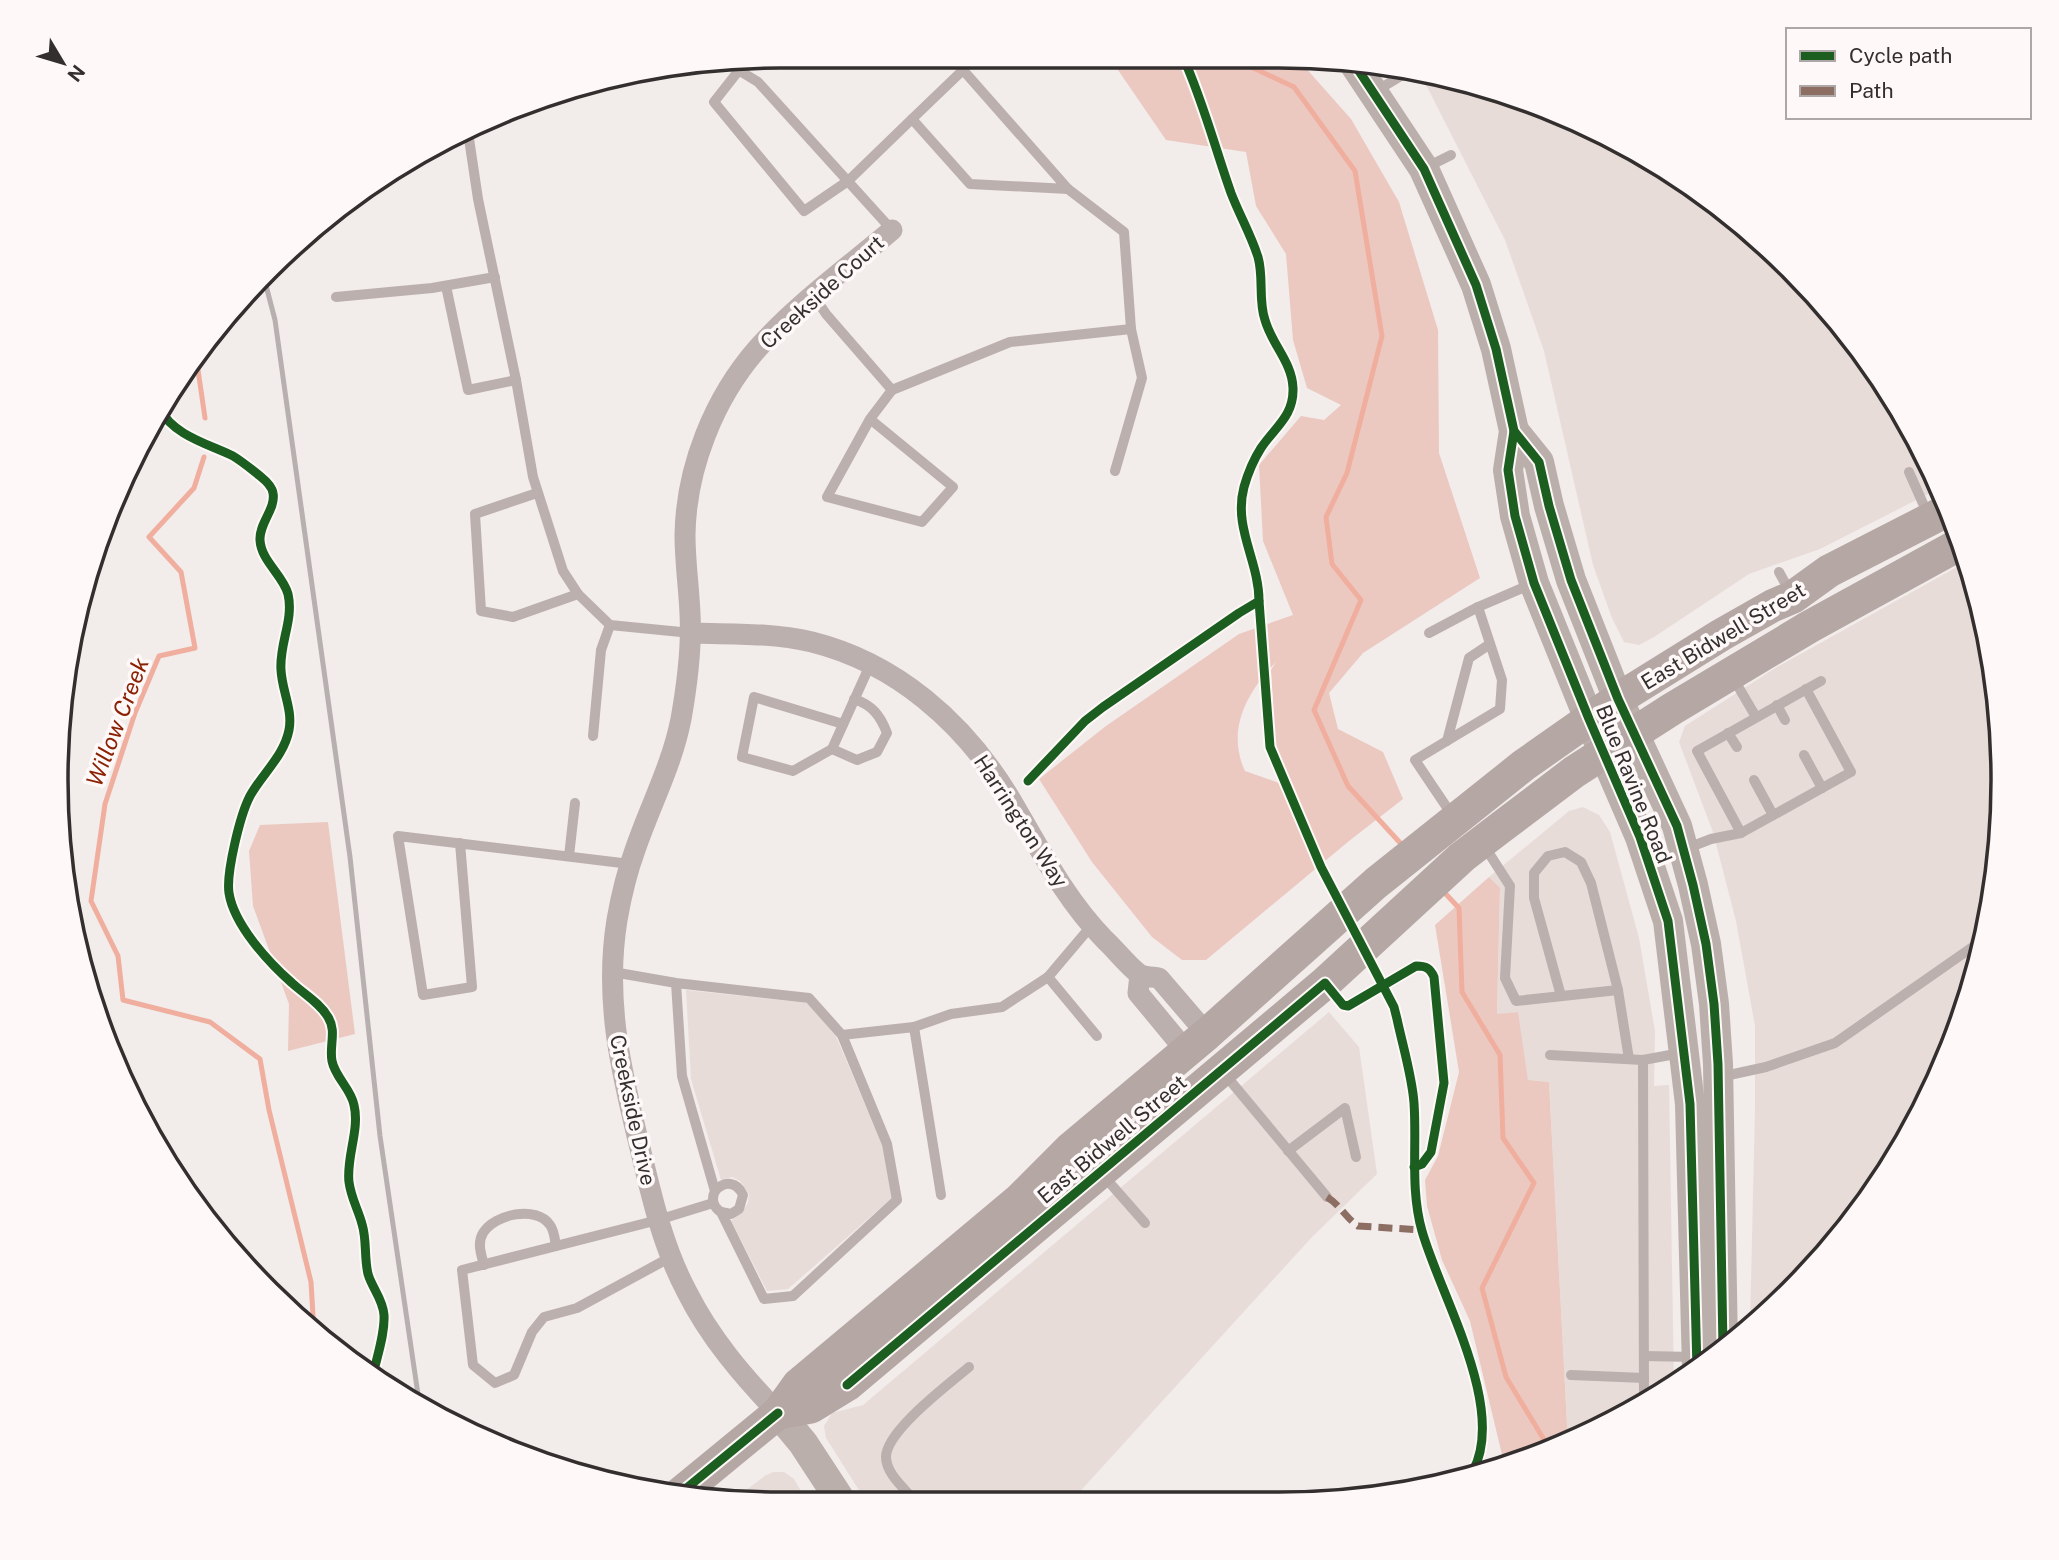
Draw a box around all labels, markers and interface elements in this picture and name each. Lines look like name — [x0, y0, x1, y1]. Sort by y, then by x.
north arrow — [28, 28, 98, 98]
legend — [1786, 28, 2031, 119]
text: Cycle path — [1849, 43, 1952, 68]
text: N — [63, 61, 90, 86]
text: Path — [1849, 78, 1894, 103]
street label: Creekside Court — [755, 230, 889, 354]
street label: East Bidwell Street — [1637, 577, 1809, 695]
water label: Willow Creek — [80, 653, 154, 790]
street label: Blue Ravine Road — [1591, 701, 1677, 867]
street label: Harrington Way — [969, 750, 1073, 892]
street label: Creekside Drive — [605, 1032, 661, 1188]
street label: East Bidwell Street — [1032, 1069, 1192, 1209]

